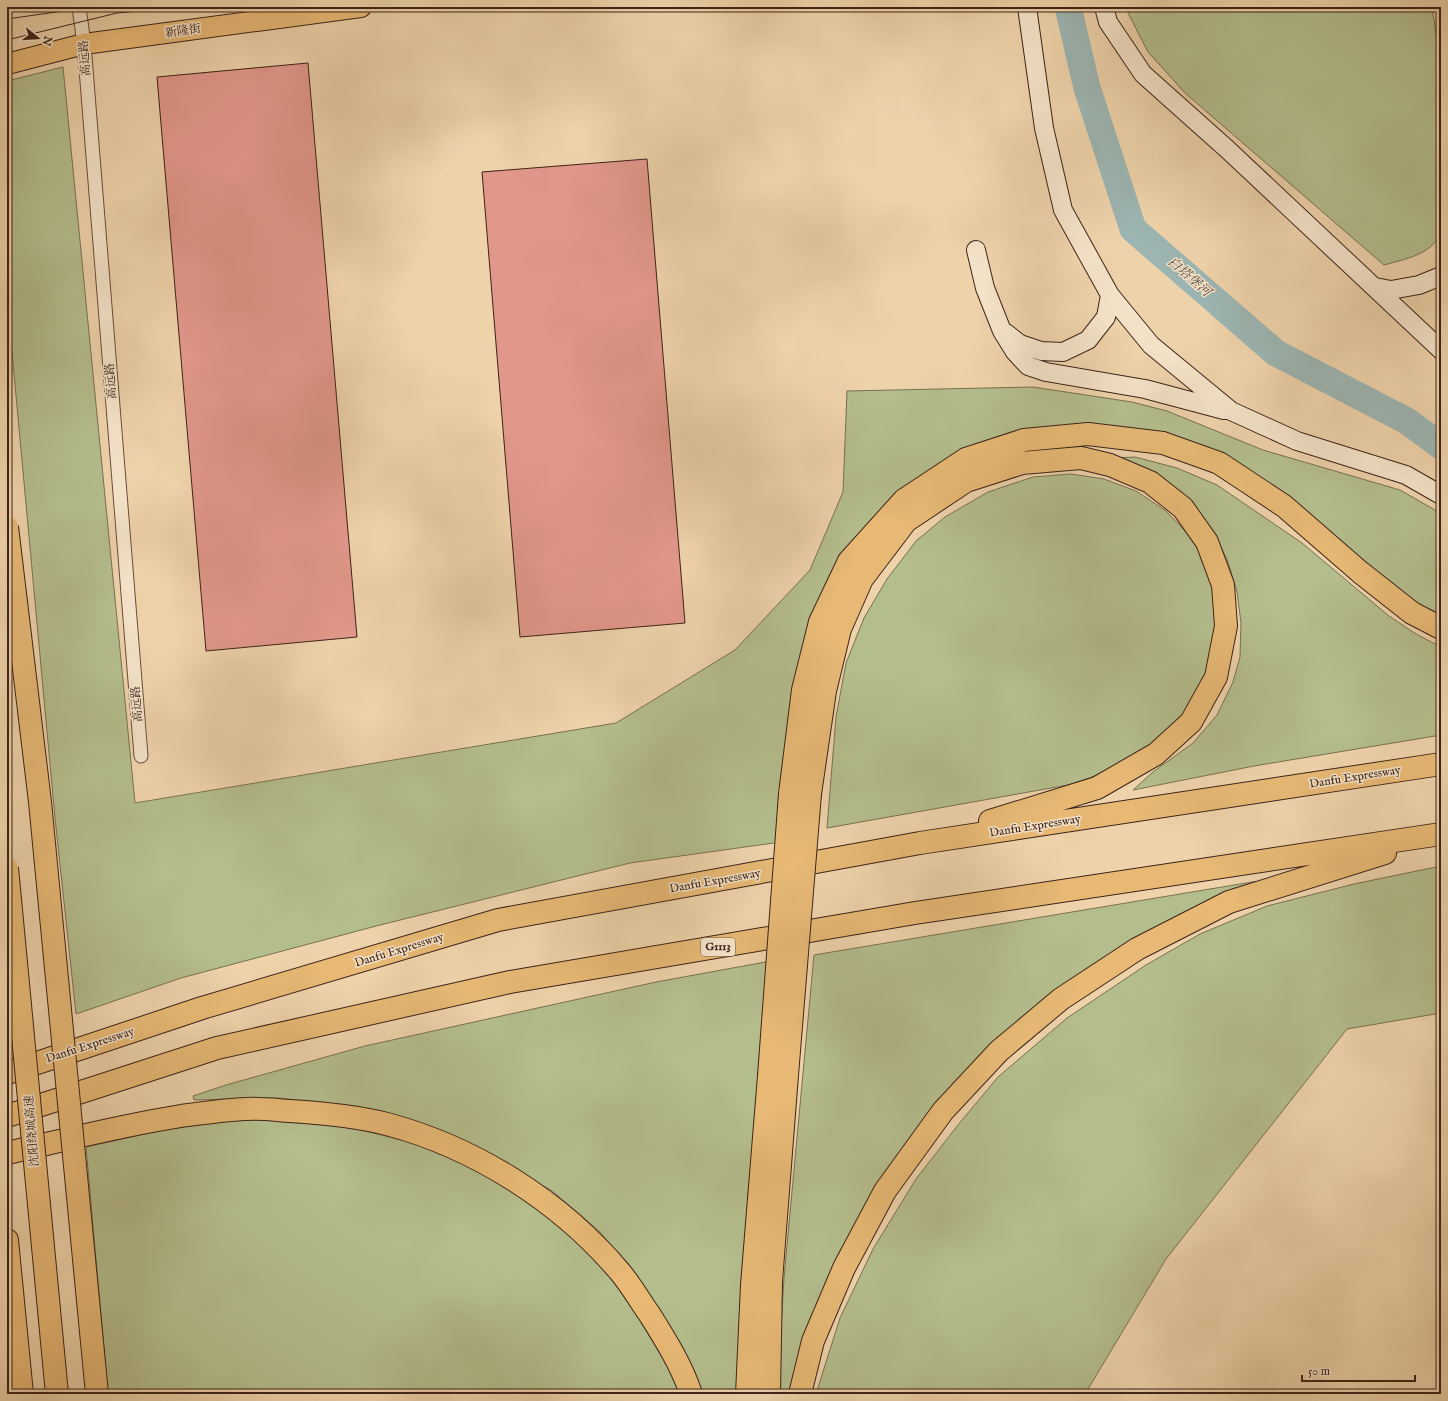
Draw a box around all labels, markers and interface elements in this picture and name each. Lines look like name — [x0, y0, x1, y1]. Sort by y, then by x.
north arrow — [18, 18, 58, 58]
street label: 新隆街 — [164, 21, 203, 41]
text: N — [38, 33, 55, 48]
street label: 高远路 — [76, 39, 94, 77]
water label: 白塔堡河 — [1164, 254, 1216, 302]
street label: 高远路 — [102, 362, 120, 400]
street label: 高远路 — [128, 685, 146, 723]
street label: Danfu Expressway — [1308, 762, 1402, 793]
street label: Danfu Expressway — [988, 811, 1082, 842]
street label: Danfu Expressway — [668, 866, 762, 897]
street label: Danfu Expressway — [353, 929, 446, 972]
road number: G1113 — [701, 938, 735, 956]
street label: Danfu Expressway — [44, 1024, 137, 1067]
street label: 沈阳绕城高速 — [21, 1094, 43, 1168]
scale bar — [1302, 1357, 1415, 1383]
text: 50 m — [1308, 1364, 1330, 1379]

